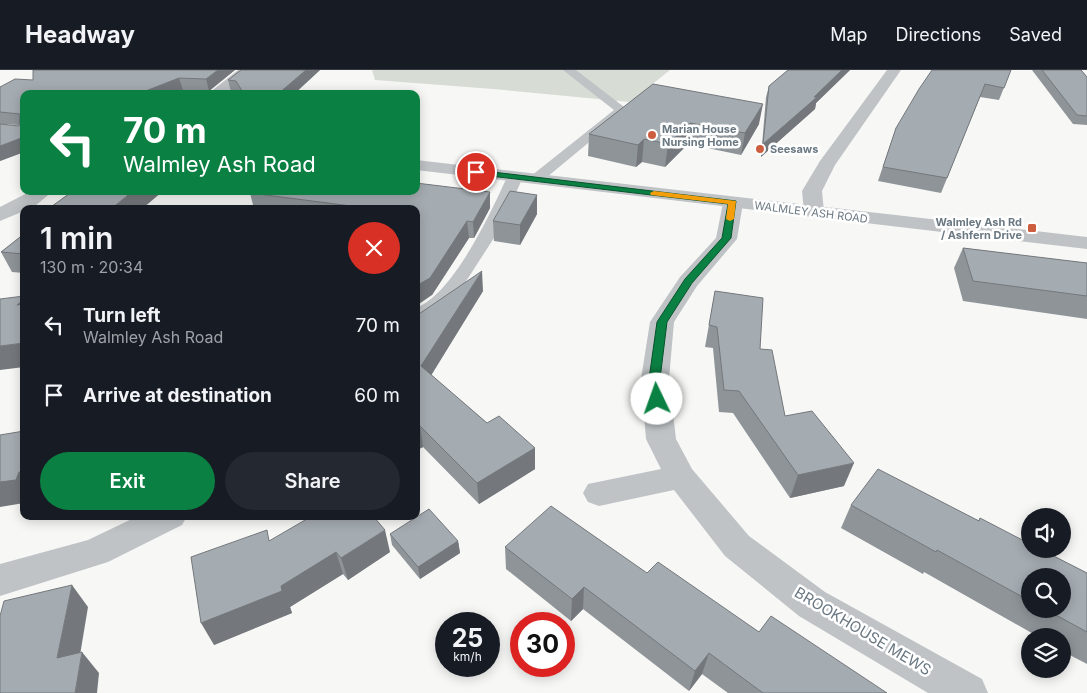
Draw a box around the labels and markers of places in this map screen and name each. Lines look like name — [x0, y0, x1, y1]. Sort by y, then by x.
place label: Marian House Nursing Home — [662, 122, 739, 149]
marker: Marian House Nursing Home — [646, 129, 658, 141]
place label: Seesaws — [770, 142, 818, 156]
marker: Seesaws — [754, 143, 766, 155]
pin — [455, 151, 497, 193]
place label: Walmley Ash Rd / Ashfern Drive — [936, 215, 1022, 242]
marker: Walmley Ash Rd / Ashfern Drive — [1026, 222, 1038, 234]

